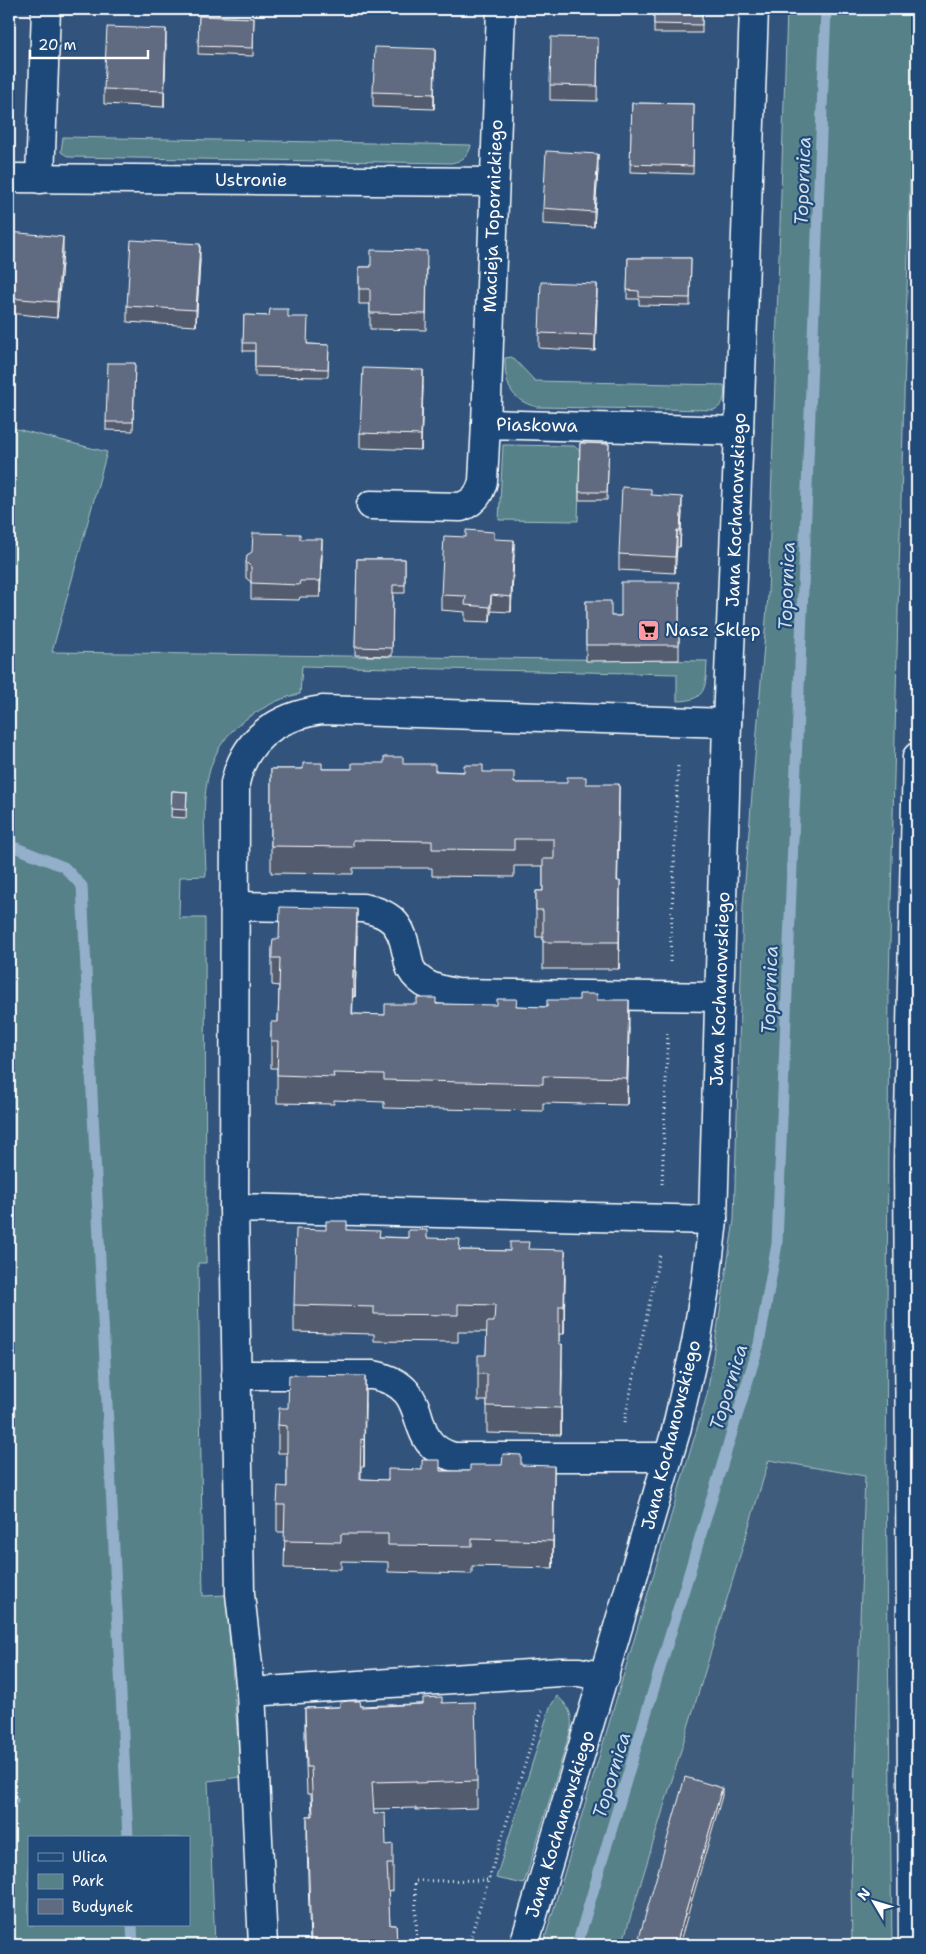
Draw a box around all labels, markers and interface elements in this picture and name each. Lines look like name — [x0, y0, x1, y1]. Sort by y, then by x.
scale bar — [30, 28, 148, 60]
text: 20 m — [38, 35, 77, 55]
street label: Macieja Topornickiego — [478, 119, 508, 313]
water label: Topornica — [788, 136, 817, 226]
street label: Ustronie — [215, 168, 287, 192]
street label: Piaskowa — [496, 412, 578, 438]
street label: Jana Kochanowskiego — [721, 412, 751, 608]
water label: Topornica — [772, 541, 801, 631]
supermarket icon: Nasz Sklep — [637, 618, 661, 642]
place label: Nasz Sklep — [665, 618, 761, 642]
street label: Jana Kochanowskiego — [705, 891, 735, 1087]
water label: Topornica — [755, 945, 784, 1035]
street label: Jana Kochanowskiego — [636, 1338, 706, 1532]
water label: Topornica — [703, 1341, 753, 1433]
street label: Jana Kochanowskiego — [520, 1727, 600, 1921]
water label: Topornica — [586, 1729, 636, 1821]
legend — [28, 1836, 190, 1926]
text: Ulica — [72, 1847, 108, 1867]
text: Park — [72, 1871, 104, 1891]
north arrow — [848, 1876, 898, 1926]
text: N — [853, 1884, 874, 1904]
text: Budynek — [72, 1897, 133, 1917]

